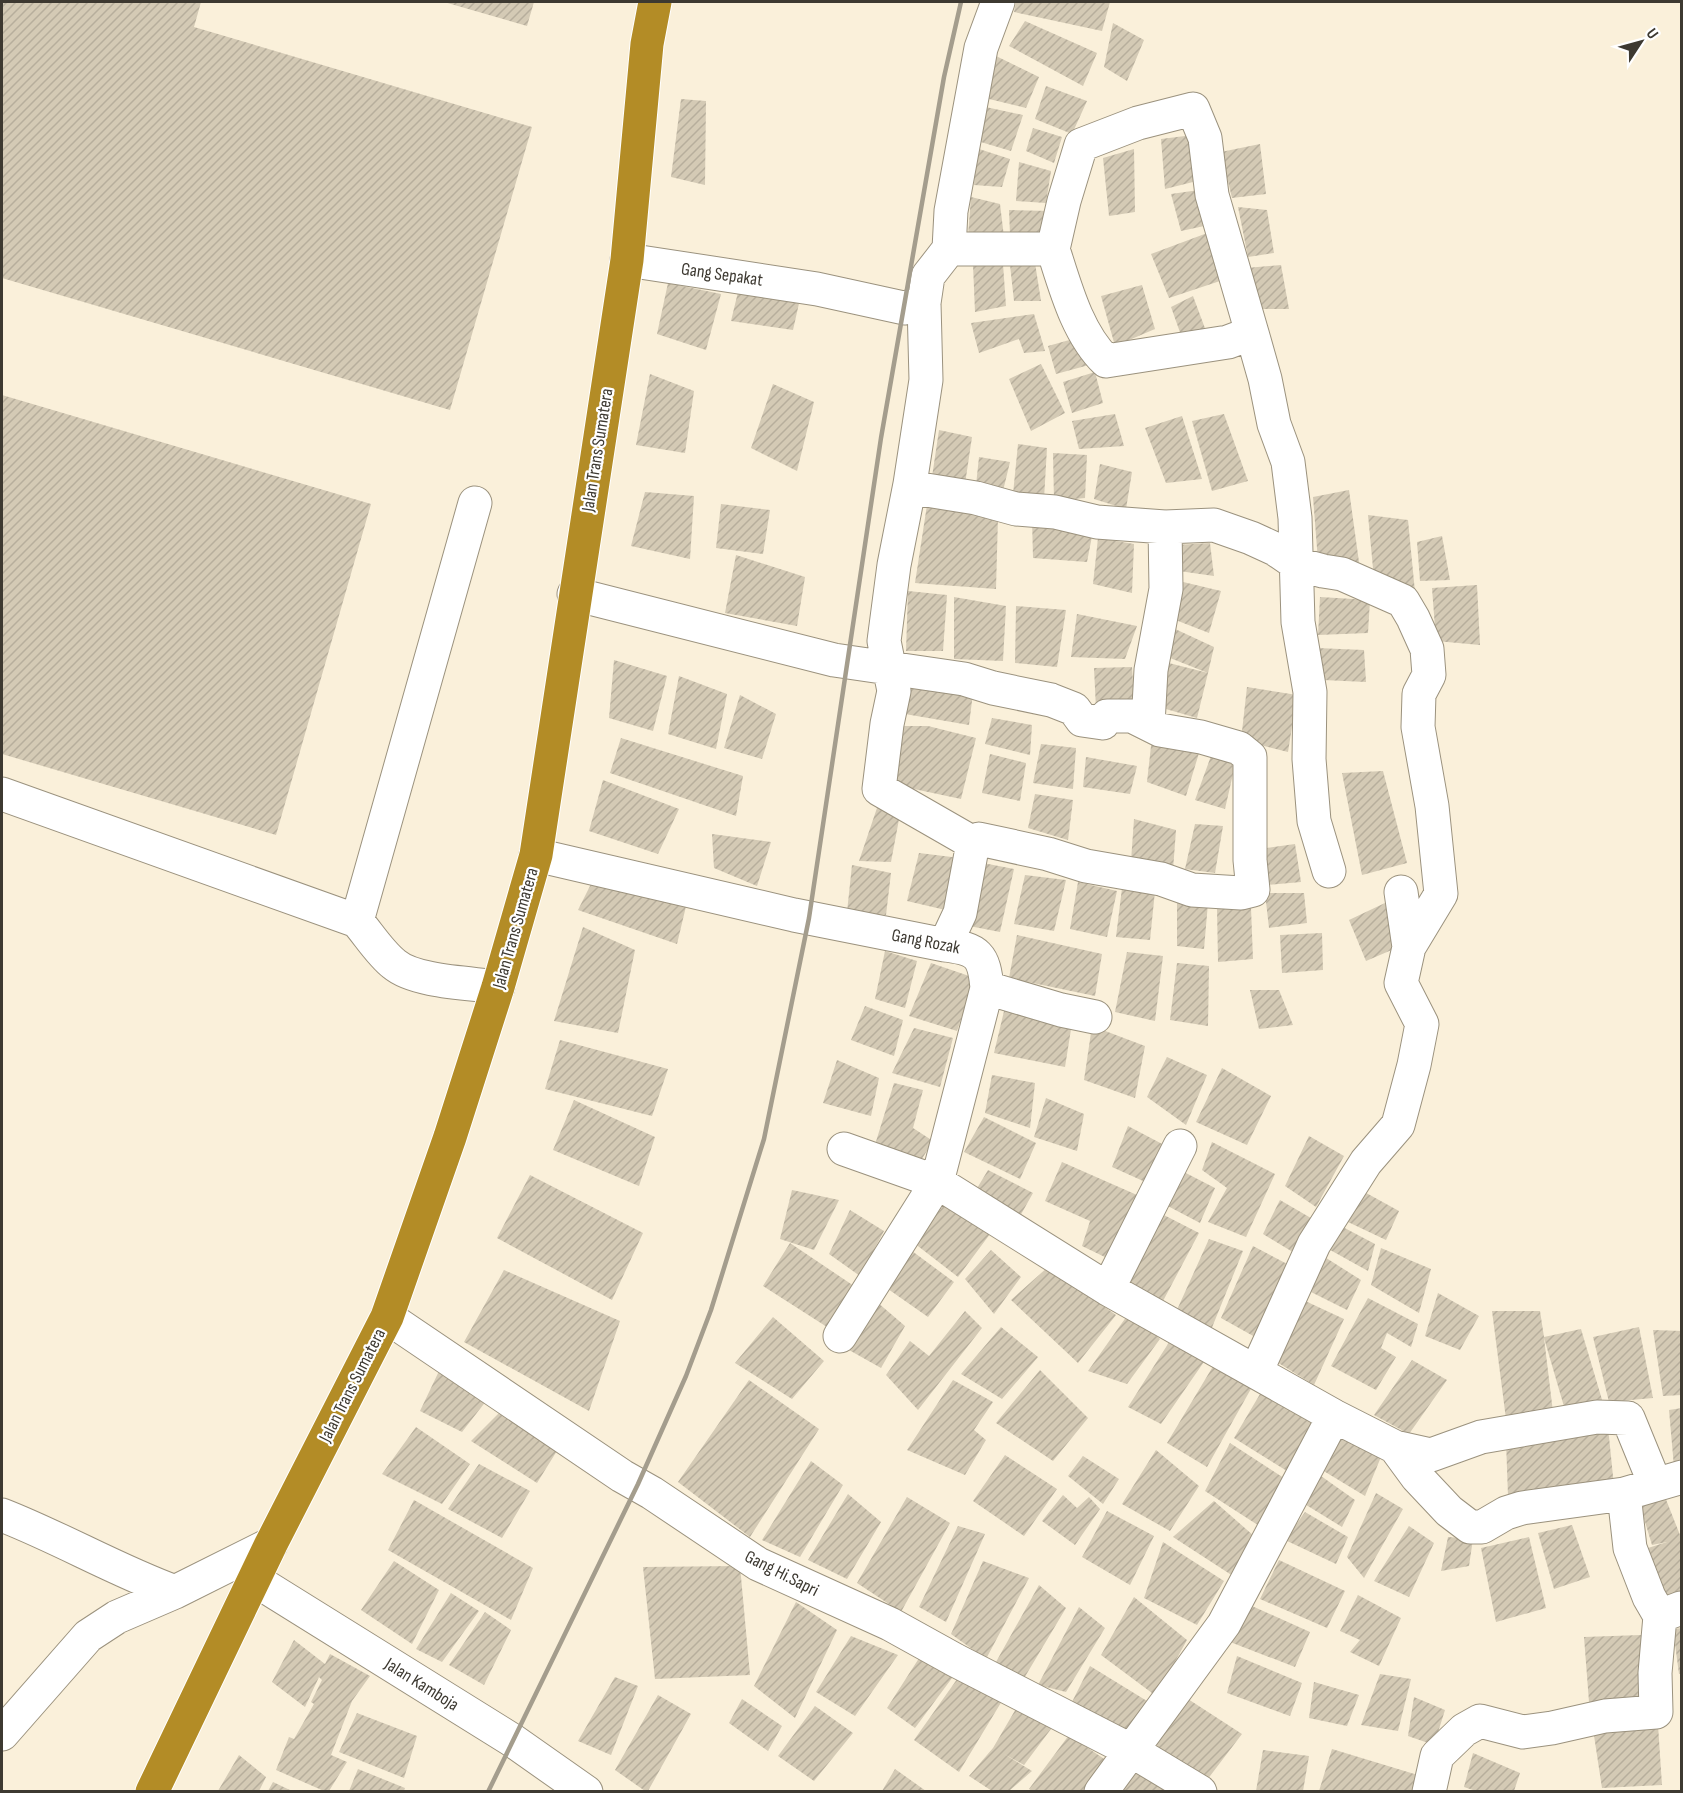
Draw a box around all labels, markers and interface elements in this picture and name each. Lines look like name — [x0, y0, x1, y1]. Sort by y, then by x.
north arrow — [1611, 12, 1671, 72]
text: U — [1642, 25, 1662, 43]
street label: Gang Sepakat — [680, 258, 765, 291]
street label: Jalan Trans Sumatera — [577, 387, 618, 514]
street label: Jalan Trans Sumatera — [488, 865, 543, 992]
street label: Gang Rozak — [890, 925, 962, 958]
street label: Jalan Trans Sumatera — [314, 1325, 390, 1446]
street label: Gang Hi.Sapri — [741, 1546, 822, 1601]
street label: Jalan Kamboja — [380, 1653, 463, 1715]

